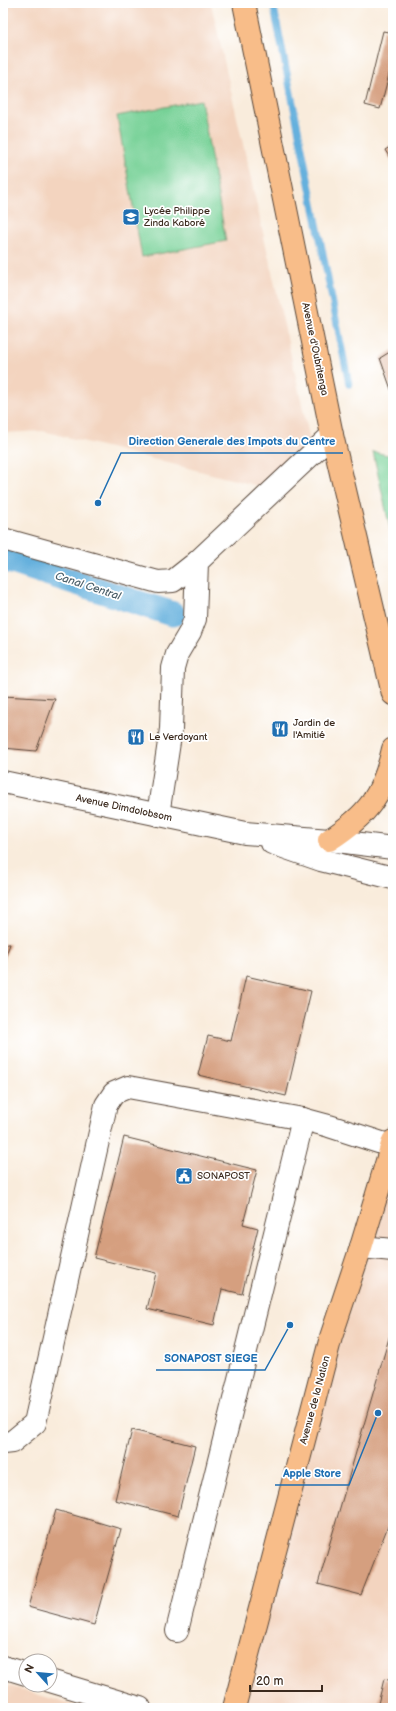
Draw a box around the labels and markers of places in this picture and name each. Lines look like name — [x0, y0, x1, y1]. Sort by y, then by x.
place label: Lycée Philippe Zinda Kaboré — [143, 205, 210, 229]
school or university icon: Lycée Philippe Zinda Kaboré — [121, 207, 141, 227]
callout: Direction Generale des Impots du Centre — [121, 430, 343, 453]
place label: Jardin de l'Amitié — [293, 717, 335, 741]
restaurant icon: Jardin de l'Amitié — [270, 719, 290, 739]
restaurant icon: Le Verdoyant — [126, 727, 146, 747]
place label: Le Verdoyant — [149, 731, 207, 743]
public building icon: SONAPOST — [174, 1166, 194, 1186]
place label: SONAPOST — [197, 1170, 250, 1182]
callout: SONAPOST SIEGE — [156, 1347, 265, 1370]
callout: Apple Store — [275, 1462, 349, 1485]

